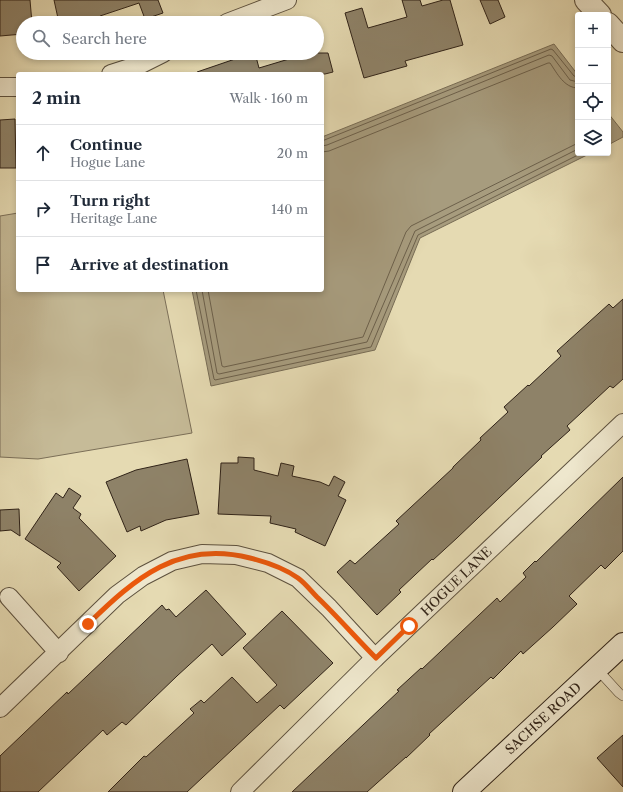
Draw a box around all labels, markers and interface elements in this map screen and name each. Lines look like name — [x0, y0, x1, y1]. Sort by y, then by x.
map controls — [575, 12, 611, 156]
button: + — [575, 12, 611, 48]
search box — [16, 16, 324, 60]
icon: search — [30, 27, 52, 49]
text: Search here — [62, 29, 147, 48]
button: − — [575, 48, 611, 84]
button: locate — [575, 84, 611, 120]
text: 2 min — [32, 88, 81, 108]
text: Walk · 160 m — [229, 90, 308, 106]
button: layers — [575, 120, 611, 156]
text: Continue — [70, 135, 142, 154]
icon: ahead — [32, 142, 54, 164]
text: 20 m — [277, 145, 308, 161]
text: Hogue Lane — [70, 154, 145, 170]
text: Turn right — [70, 191, 150, 210]
icon: right — [32, 198, 54, 220]
text: 140 m — [271, 201, 308, 217]
text: Heritage Lane — [70, 210, 157, 226]
icon: arrive — [32, 254, 54, 276]
text: Arrive at destination — [70, 255, 229, 274]
street label: HOGUE LANE — [417, 543, 495, 619]
route end — [79, 615, 97, 633]
route start — [400, 617, 418, 635]
street label: SACHSE ROAD — [502, 679, 584, 757]

